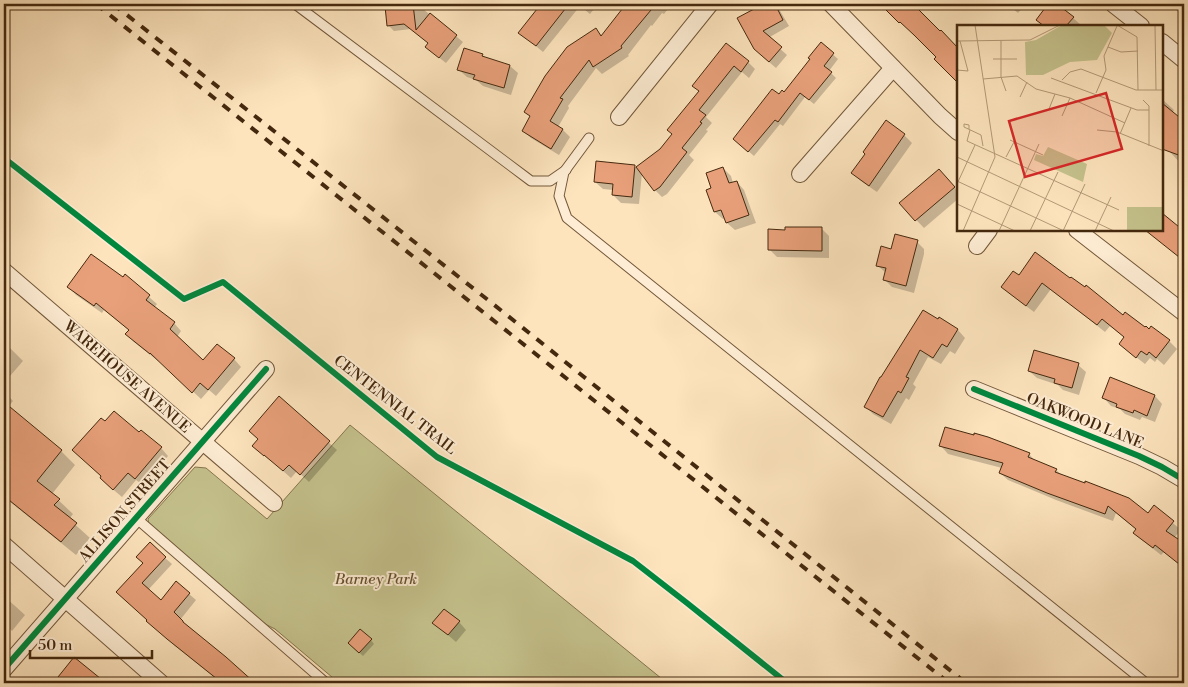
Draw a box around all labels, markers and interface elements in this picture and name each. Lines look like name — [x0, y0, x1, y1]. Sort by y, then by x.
inset map — [957, 25, 1163, 231]
street label: WAREHOUSE AVENUE — [59, 316, 194, 437]
street label: CENTENNIAL TRAIL — [330, 351, 460, 459]
street label: OAKWOOD LANE — [1024, 389, 1146, 453]
street label: ALLISON STREET — [74, 455, 175, 567]
park label: Barney Park — [334, 570, 417, 589]
scale bar — [30, 627, 152, 659]
text: 50 m — [38, 636, 72, 655]

